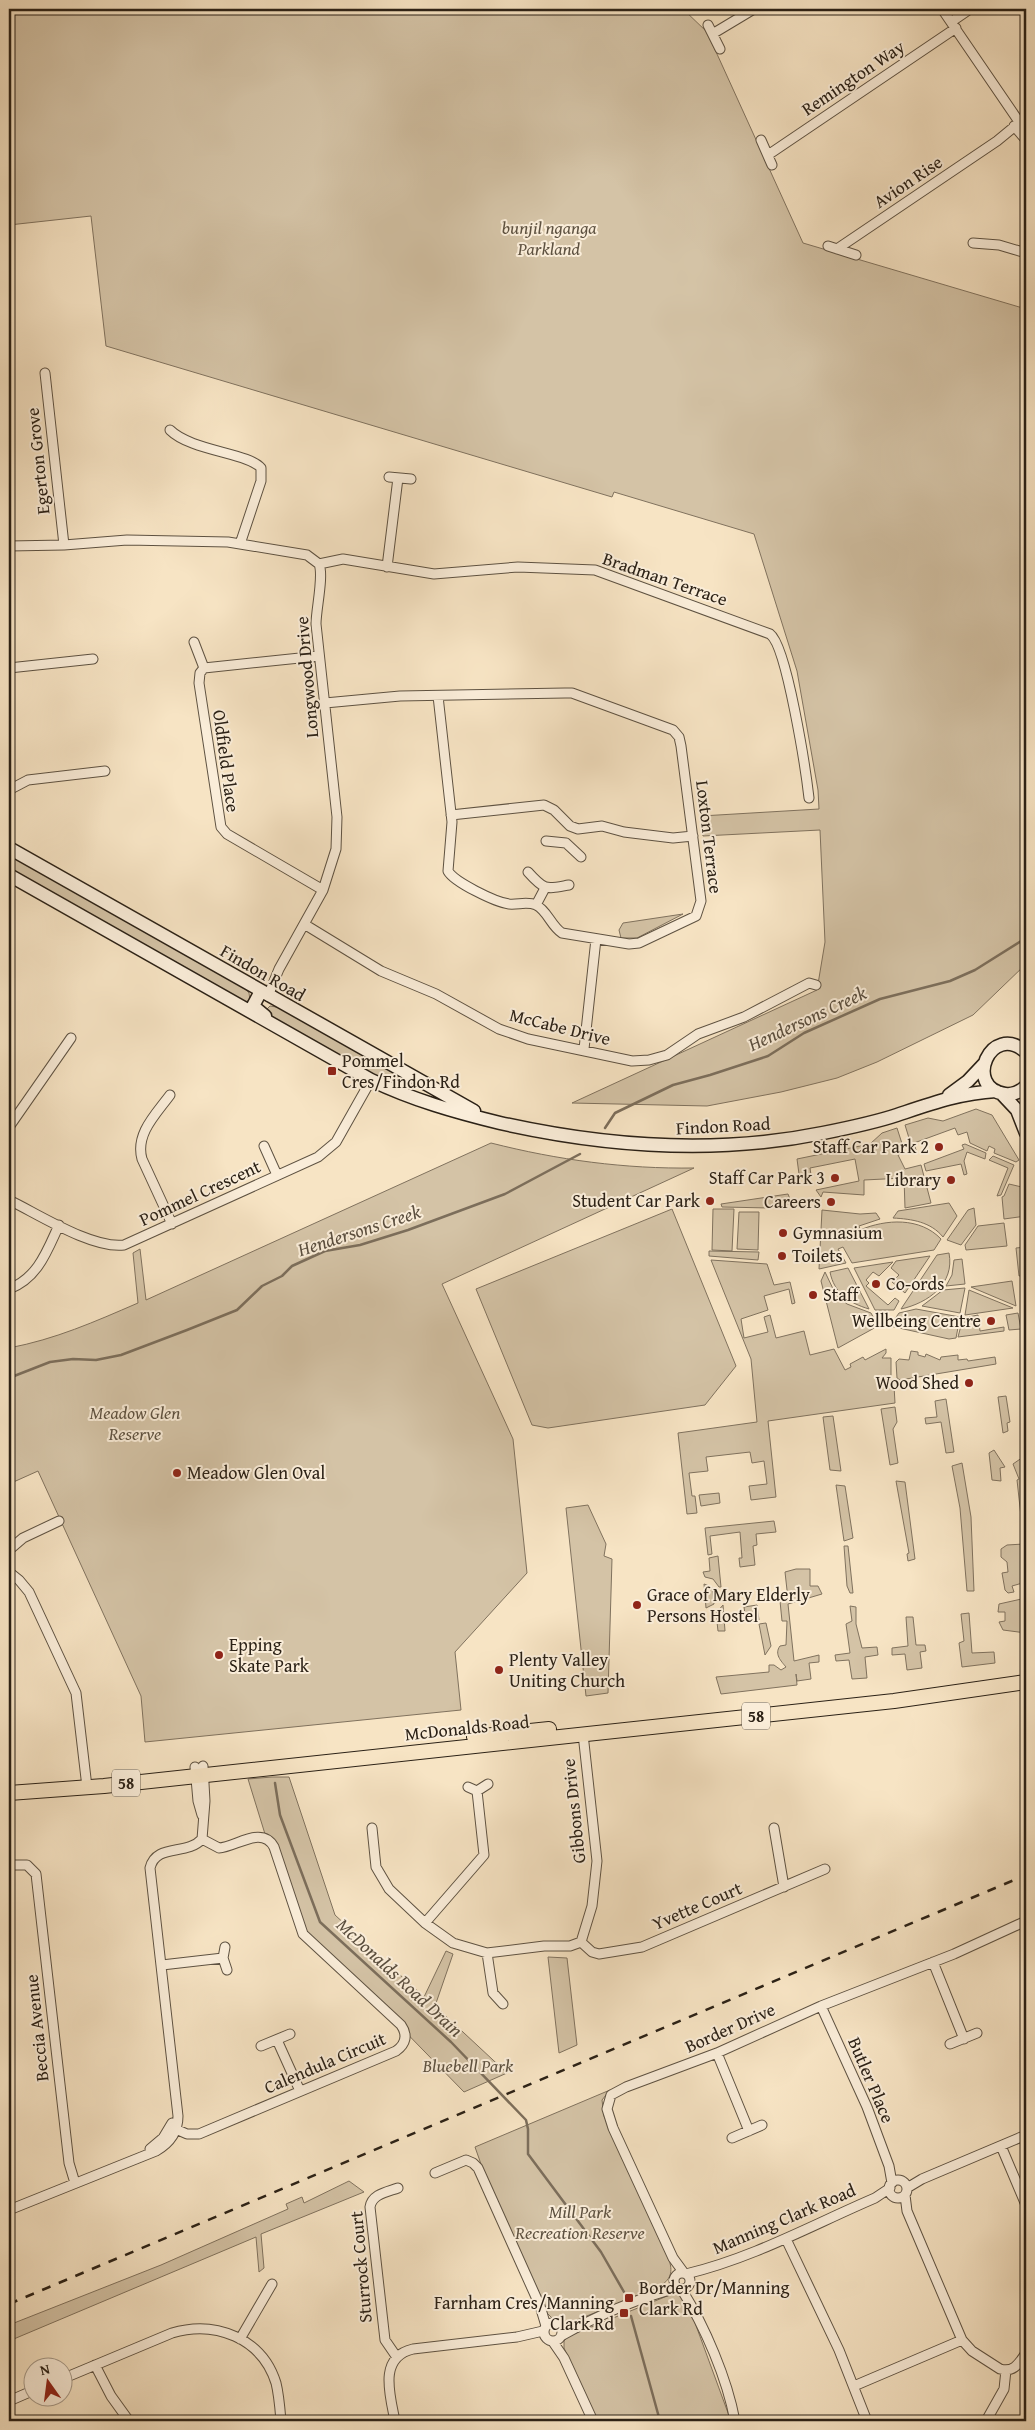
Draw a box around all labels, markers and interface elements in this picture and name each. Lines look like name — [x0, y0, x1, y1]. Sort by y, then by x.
street label: Remington Way — [796, 33, 910, 122]
street label: Avion Rise — [868, 148, 948, 215]
park label: bunjil nganga Parkland — [501, 214, 597, 262]
street label: Egerton Grove — [18, 406, 57, 516]
street label: Bradman Terrace — [599, 545, 731, 612]
street label: Longwood Drive — [288, 615, 325, 739]
street label: Oldfield Place — [206, 708, 247, 814]
street label: Loxton Terrace — [689, 779, 730, 895]
street label: Findon Road — [216, 937, 311, 1008]
water label: Hendersons Creek — [742, 978, 871, 1058]
street label: McCabe Drive — [507, 1001, 613, 1052]
place label: Pommel Cres/Findon Rd — [342, 1047, 460, 1095]
marker: Pommel Cres/Findon Rd — [326, 1065, 338, 1077]
street label: Findon Road — [675, 1110, 771, 1141]
place label: Staff Car Park 2 — [813, 1133, 929, 1160]
marker: Staff Car Park 2 — [933, 1141, 945, 1153]
street label: Pommel Crescent — [135, 1152, 265, 1232]
place label: Staff Car Park 3 — [709, 1164, 825, 1191]
place label: Library — [886, 1166, 941, 1193]
marker: Staff Car Park 3 — [829, 1172, 841, 1184]
marker: Library — [945, 1174, 957, 1186]
place label: Student Car Park — [572, 1187, 701, 1214]
place label: Careers — [764, 1188, 821, 1215]
marker: Student Car Park — [704, 1195, 716, 1207]
marker: Careers — [825, 1196, 837, 1208]
water label: Hendersons Creek — [293, 1197, 425, 1263]
place label: Gymnasium — [793, 1219, 883, 1246]
marker: Gymnasium — [777, 1227, 789, 1239]
place label: Toilets — [792, 1242, 843, 1269]
marker: Toilets — [776, 1250, 788, 1262]
place label: Co-ords — [886, 1270, 944, 1297]
marker: Co-ords — [870, 1278, 882, 1290]
place label: Staff — [823, 1281, 861, 1308]
marker: Staff — [807, 1289, 819, 1301]
place label: Wellbeing Centre — [852, 1307, 981, 1334]
marker: Wellbeing Centre — [985, 1315, 997, 1327]
place label: Wood Shed — [876, 1369, 959, 1396]
marker: Wood Shed — [963, 1377, 975, 1389]
park label: Meadow Glen Reserve — [90, 1399, 180, 1447]
place label: Meadow Glen Oval — [187, 1459, 325, 1486]
marker: Meadow Glen Oval — [171, 1467, 183, 1479]
place label: Grace of Mary Elderly Persons Hostel — [647, 1581, 810, 1629]
marker: Grace of Mary Elderly Persons Hostel — [631, 1599, 643, 1611]
place label: Epping Skate Park — [229, 1631, 310, 1679]
place label: Plenty Valley Uniting Church — [509, 1646, 625, 1694]
marker: Epping Skate Park — [213, 1649, 225, 1661]
marker: Plenty Valley Uniting Church — [493, 1664, 505, 1676]
road number: 58 — [742, 1702, 770, 1730]
street label: McDonalds Road — [403, 1708, 531, 1747]
street label: Gibbons Drive — [555, 1757, 592, 1865]
road number: 58 — [112, 1770, 140, 1796]
street label: Yvette Court — [648, 1874, 747, 1937]
water label: McDonalds Road Drain — [330, 1911, 470, 2043]
street label: Beccia Avenue — [17, 1973, 56, 2083]
street label: Border Drive — [680, 1996, 779, 2059]
street label: Calendula Circuit — [260, 2024, 390, 2100]
street label: Butler Place — [841, 2033, 902, 2127]
park label: Bluebell Park — [422, 2052, 514, 2079]
street label: Manning Clark Road — [708, 2176, 860, 2261]
park label: Mill Park Recreation Reserve — [514, 2198, 645, 2246]
street label: Sturrock Court — [342, 2209, 379, 2324]
place label: Border Dr/Manning Clark Rd — [639, 2274, 790, 2322]
place label: Farnham Cres/Manning Clark Rd — [434, 2289, 614, 2337]
marker: Border Dr/Manning Clark Rd — [623, 2292, 635, 2304]
marker: Farnham Cres/Manning Clark Rd — [618, 2307, 630, 2319]
north arrow — [22, 2358, 72, 2408]
text: N — [38, 2358, 52, 2380]

